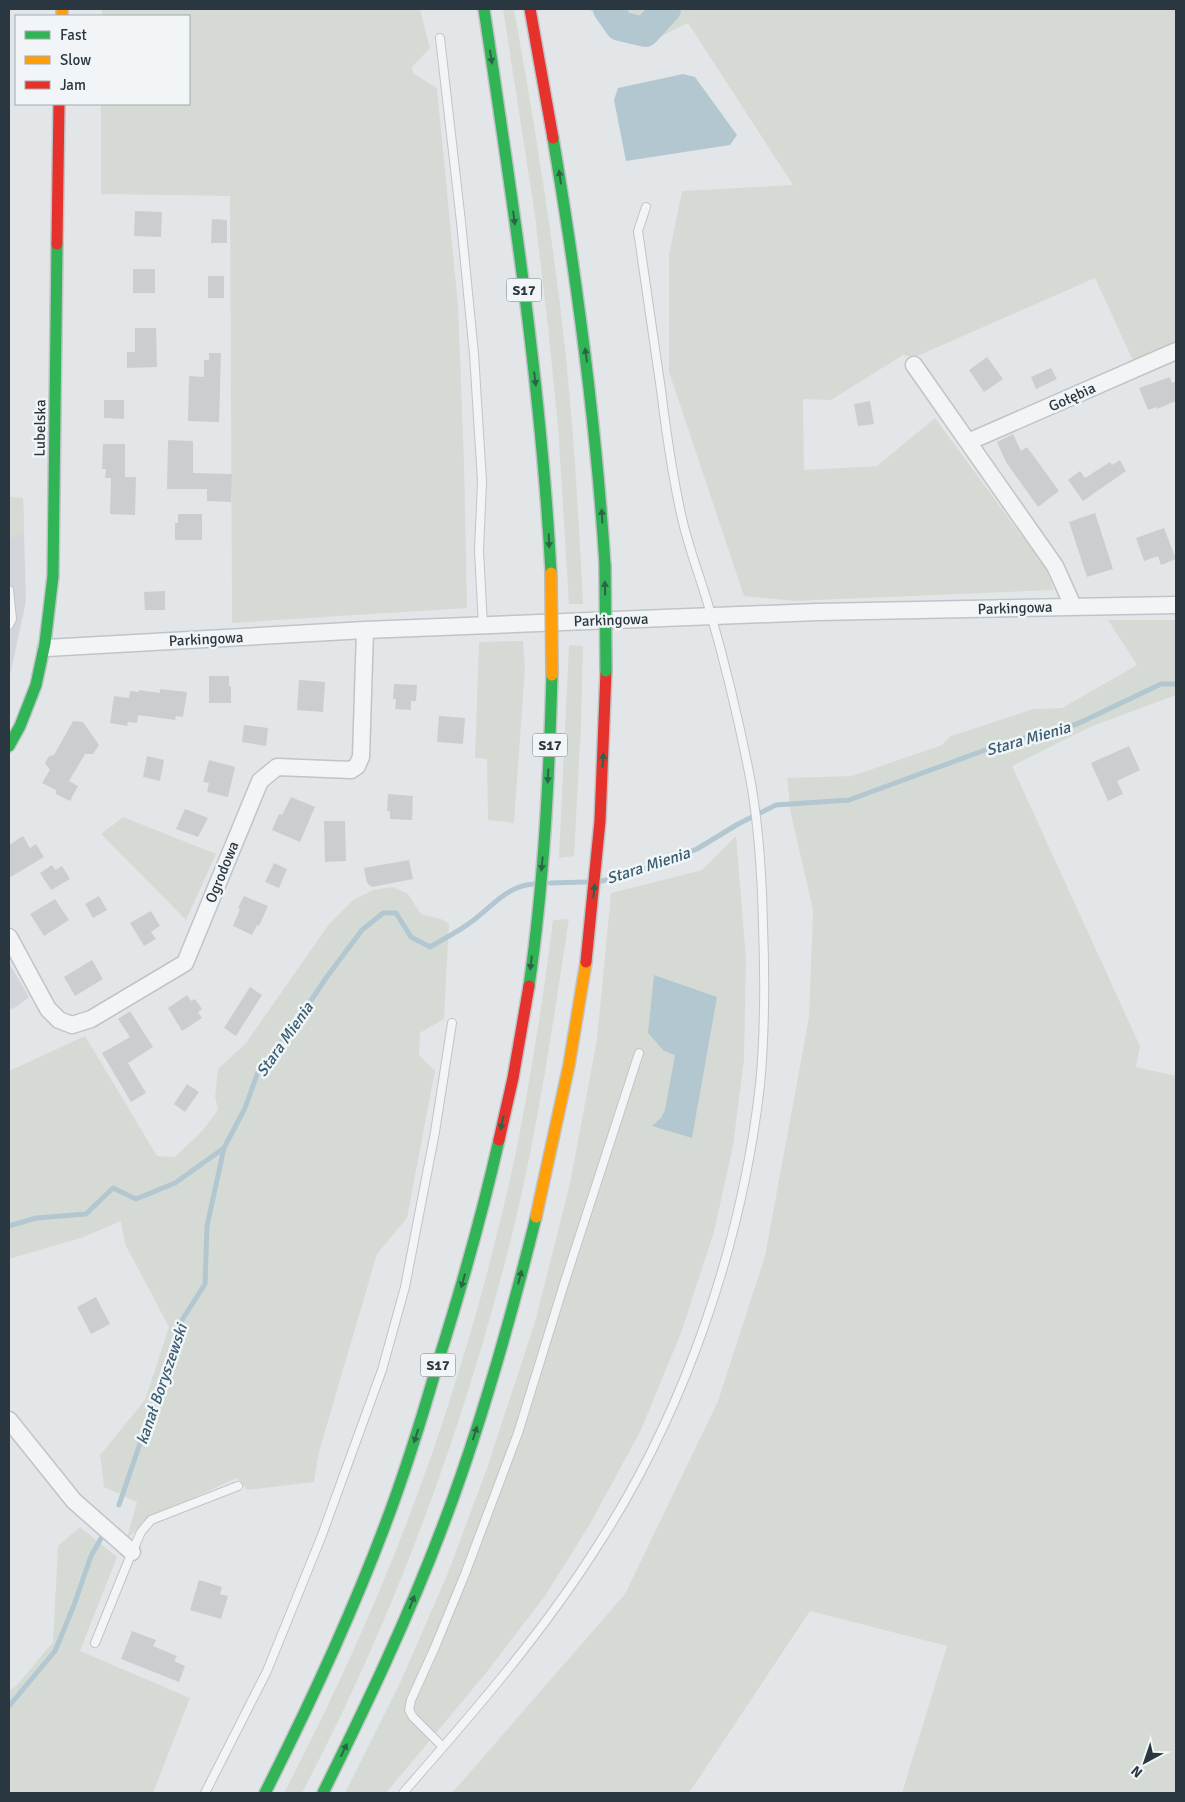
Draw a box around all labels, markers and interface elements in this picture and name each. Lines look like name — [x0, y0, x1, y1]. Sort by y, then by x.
legend — [15, 15, 190, 105]
text: Fast — [60, 26, 87, 44]
one-way arrow — [488, 49, 496, 65]
text: Slow — [60, 51, 91, 69]
text: Jam — [60, 76, 86, 94]
one-way arrow — [556, 168, 564, 184]
one-way arrow — [510, 210, 518, 226]
road number: S17 — [506, 278, 542, 302]
one-way arrow — [582, 347, 590, 363]
one-way arrow — [531, 371, 539, 387]
street label: Gołębia — [1046, 379, 1098, 415]
street label: Lubelska — [31, 399, 49, 457]
one-way arrow — [598, 508, 606, 524]
one-way arrow — [546, 533, 554, 549]
one-way arrow — [601, 579, 609, 595]
street label: Parkingowa — [977, 598, 1053, 618]
street label: Parkingowa — [573, 610, 649, 630]
street label: Parkingowa — [168, 628, 244, 650]
water label: Stara Mienia — [984, 717, 1073, 760]
road number: S17 — [532, 734, 568, 756]
one-way arrow — [599, 752, 607, 768]
one-way arrow — [544, 768, 552, 784]
street label: Ogrodowa — [202, 839, 242, 905]
water label: Stara Mienia — [604, 843, 693, 889]
one-way arrow — [538, 856, 546, 872]
one-way arrow — [590, 882, 598, 898]
one-way arrow — [527, 956, 535, 972]
water label: Stara Mienia — [252, 998, 318, 1081]
one-way arrow — [498, 1116, 506, 1131]
one-way arrow — [516, 1270, 524, 1285]
one-way arrow — [459, 1273, 467, 1288]
water label: kanał Boryszewski — [132, 1320, 192, 1447]
road number: S17 — [420, 1354, 456, 1376]
one-way arrow — [471, 1426, 479, 1441]
one-way arrow — [411, 1429, 419, 1444]
one-way arrow — [408, 1595, 416, 1609]
north arrow — [1120, 1737, 1170, 1787]
one-way arrow — [341, 1743, 349, 1757]
text: N — [1128, 1762, 1146, 1781]

